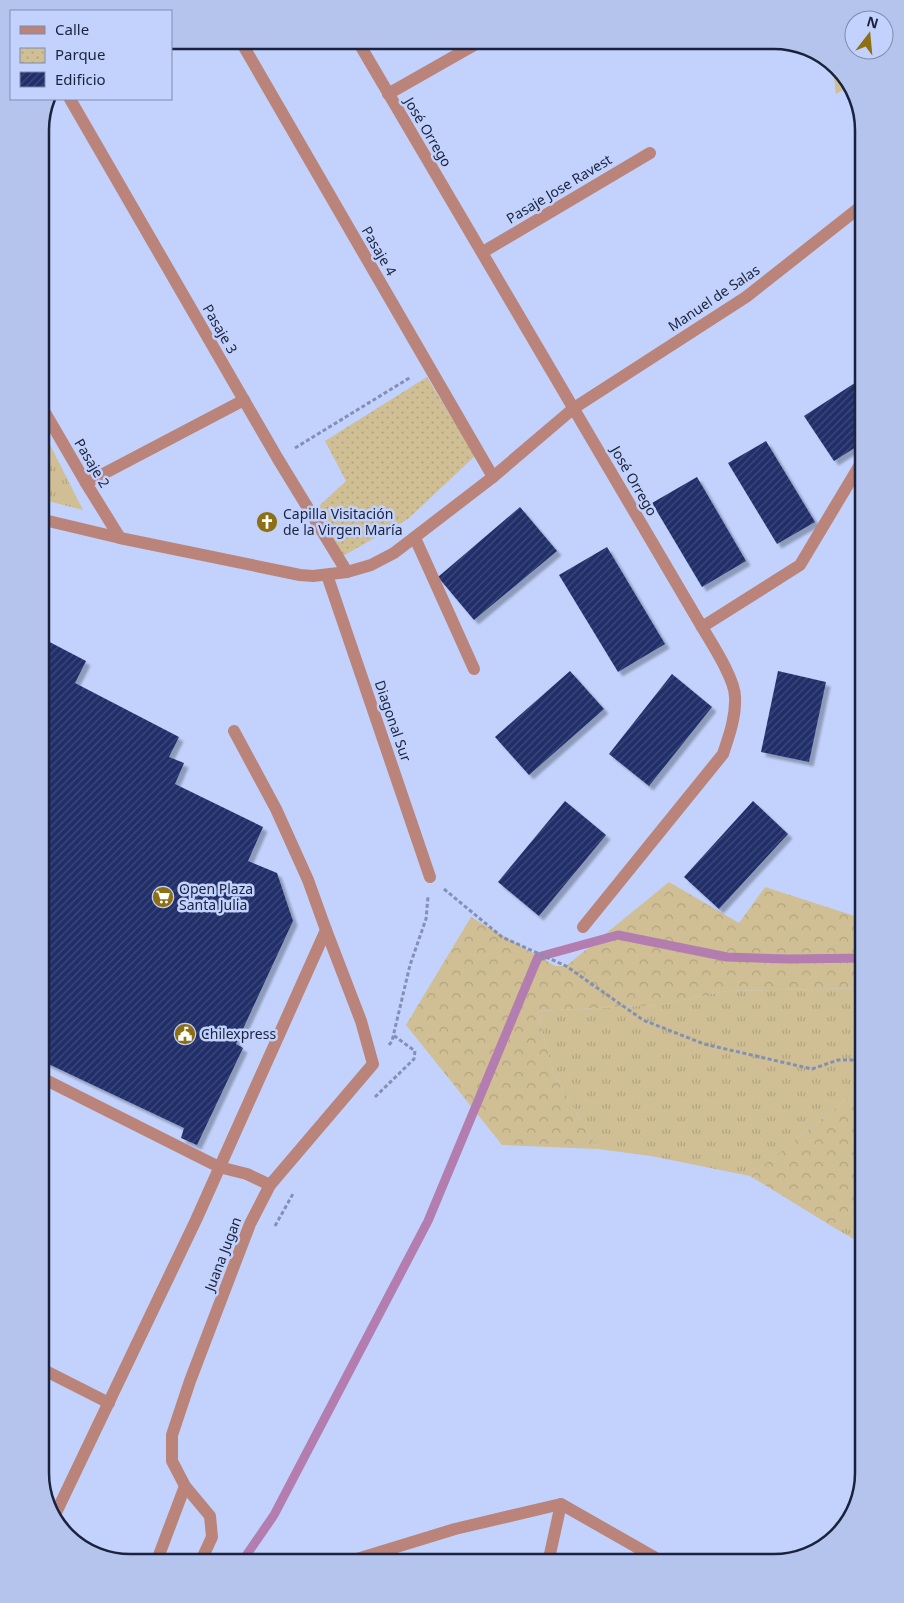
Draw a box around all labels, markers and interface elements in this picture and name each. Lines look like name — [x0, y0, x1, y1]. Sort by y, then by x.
legend — [10, 10, 172, 100]
north arrow — [844, 10, 894, 60]
text: N — [865, 11, 881, 33]
text: Calle — [55, 19, 89, 39]
text: Parque — [55, 44, 105, 64]
text: Edificio — [55, 69, 106, 89]
street label: José Orrego — [399, 92, 457, 170]
street label: Pasaje Jose Ravest — [502, 150, 615, 228]
street label: Pasaje 4 — [358, 223, 401, 279]
street label: Manuel de Salas — [664, 260, 764, 335]
street label: Pasaje 3 — [199, 301, 242, 357]
street label: Pasaje 2 — [70, 435, 114, 491]
street label: José Orrego — [606, 441, 662, 519]
place label: Capilla Visitación de la Virgen María — [283, 504, 403, 539]
church icon: Capilla Visitación de la Virgen María — [255, 510, 279, 534]
street label: Diagonal Sur — [371, 678, 416, 764]
place label: Open Plaza Santa Julia — [179, 879, 253, 914]
supermarket icon: Open Plaza Santa Julia — [151, 885, 175, 909]
public building icon: Chilexpress — [173, 1022, 197, 1046]
place label: Chilexpress — [201, 1024, 276, 1043]
street label: Juana Jugan — [199, 1214, 245, 1296]

